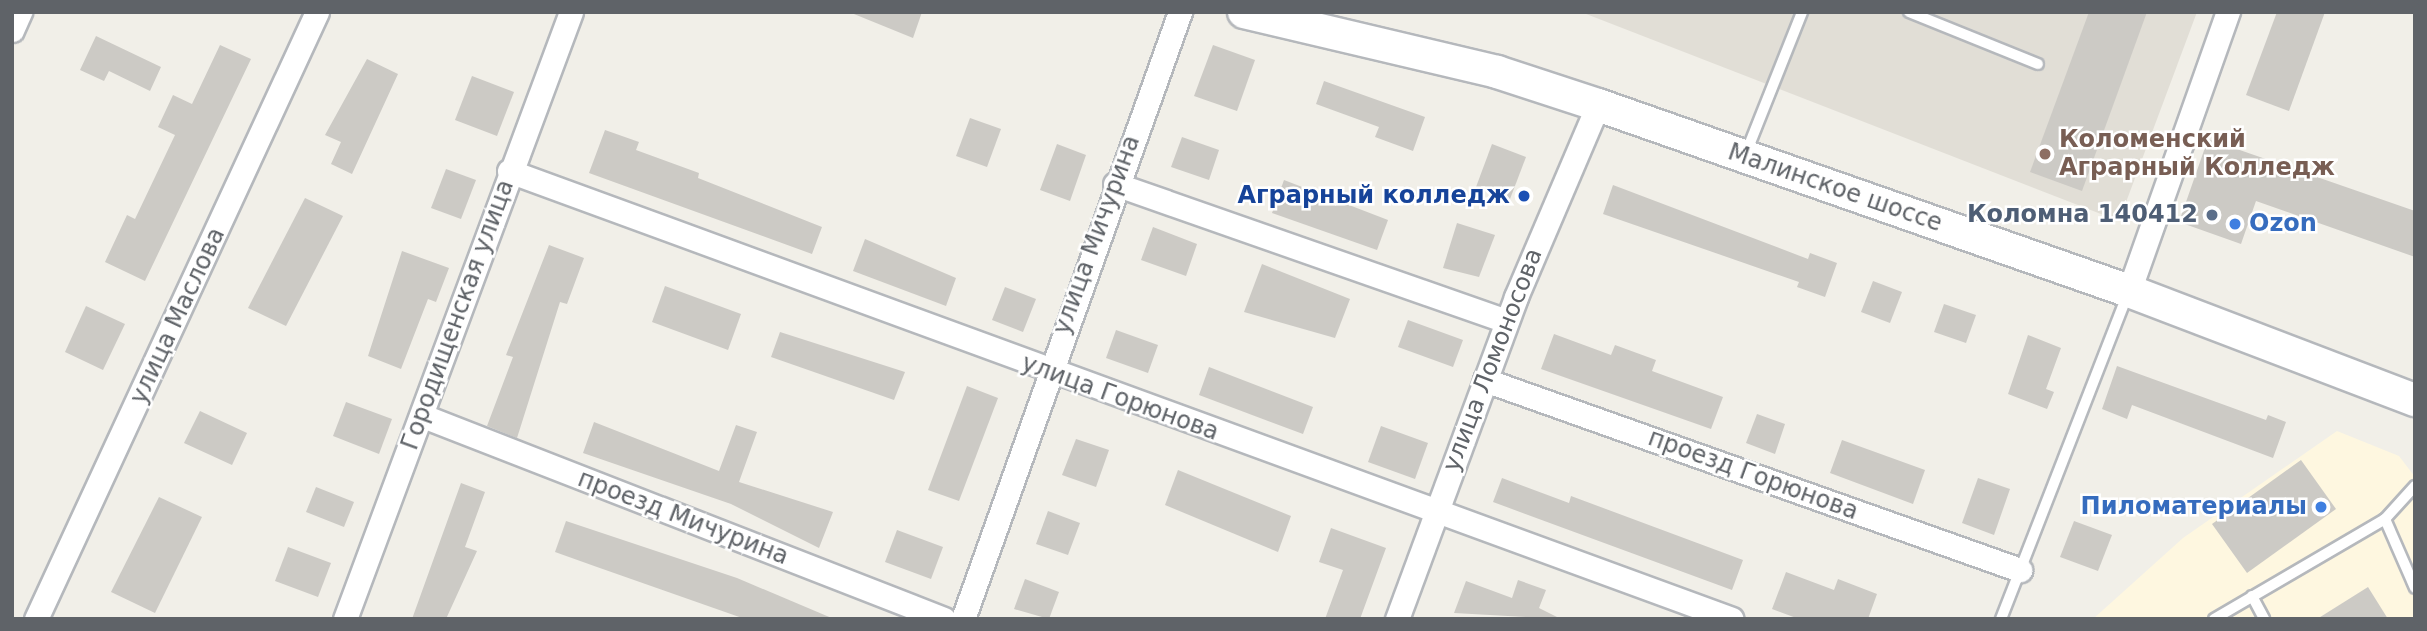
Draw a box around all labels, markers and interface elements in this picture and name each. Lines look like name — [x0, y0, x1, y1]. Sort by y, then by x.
place label: Коломенский Аграрный Колледж — [2059, 126, 2335, 182]
street label: улица Мичурина — [1048, 132, 1146, 338]
street label: Малинское шоссе — [1724, 138, 1946, 238]
marker: Коломенский Аграрный Колледж — [2037, 146, 2053, 162]
street label: Городищенская улица — [396, 176, 520, 454]
place label: Аграрный колледж — [1237, 182, 1510, 210]
marker: Аграрный колледж — [1516, 188, 1532, 204]
place label: Коломна 140412 — [1967, 201, 2198, 229]
marker: Коломна 140412 — [2204, 207, 2220, 223]
place label: Ozon — [2249, 210, 2317, 238]
marker: Ozon — [2227, 216, 2243, 232]
street label: улица Маслова — [125, 223, 231, 409]
street label: улица Ломоносова — [1437, 244, 1549, 476]
street label: улица Горюнова — [1017, 349, 1223, 447]
street label: проезд Горюнова — [1644, 424, 1862, 526]
street label: проезд Мичурина — [574, 465, 792, 571]
place label: Пиломатериалы — [2081, 493, 2307, 521]
marker: Пиломатериалы — [2313, 499, 2329, 515]

